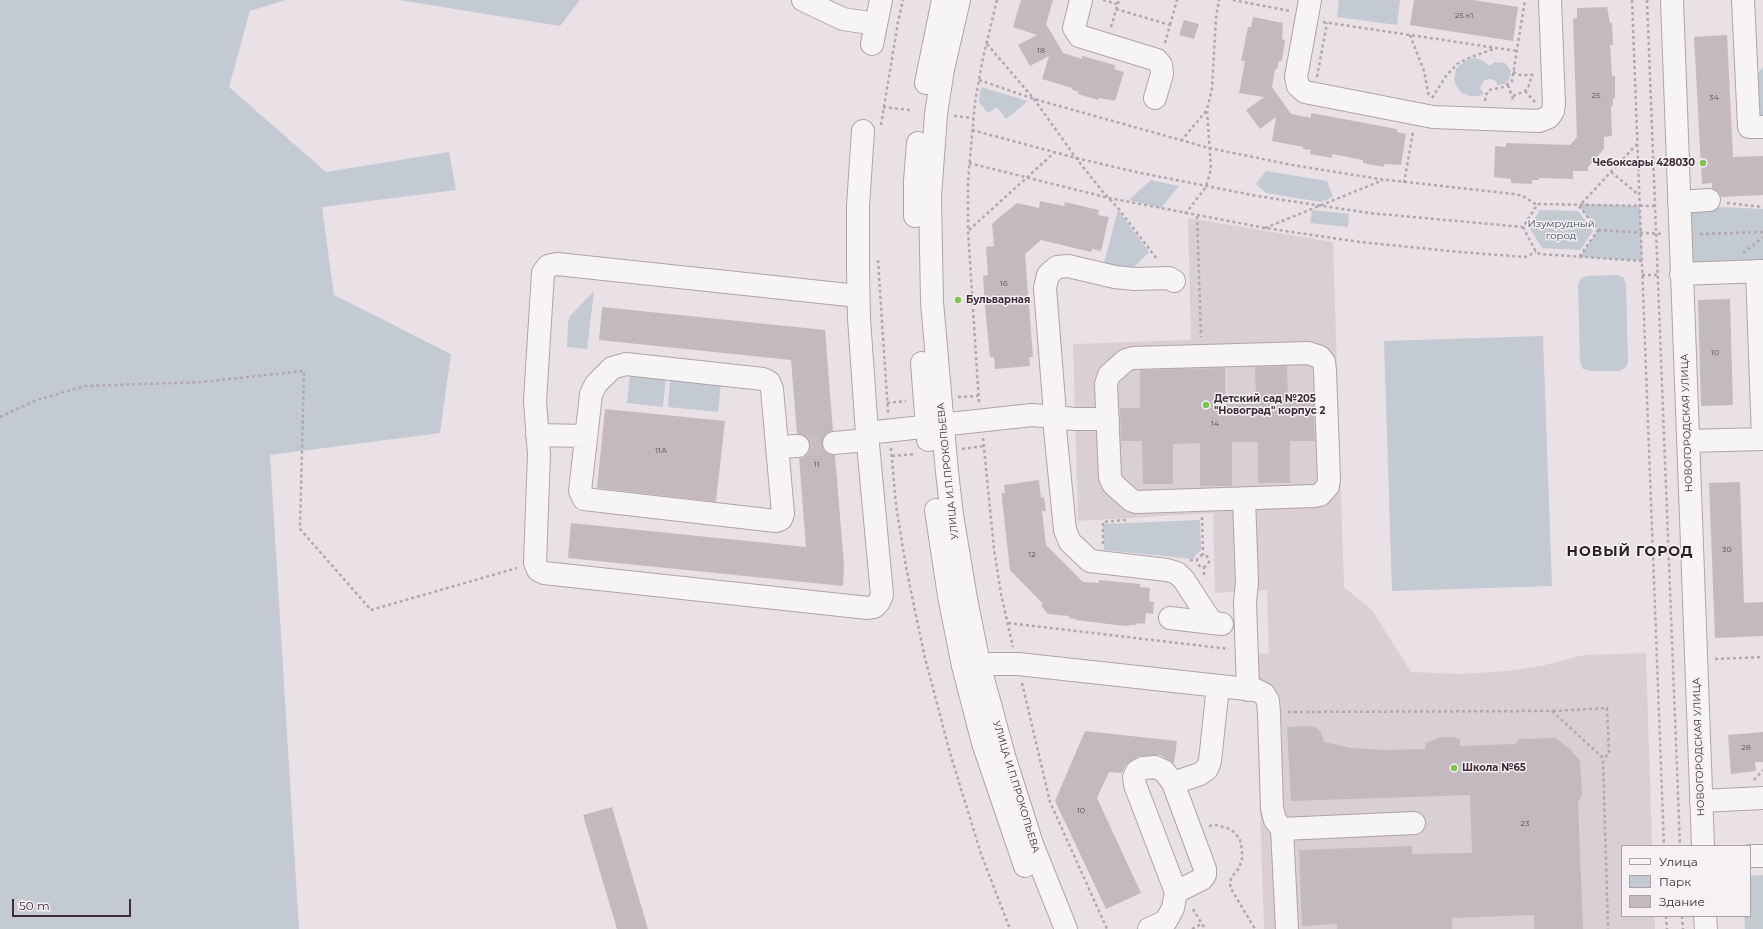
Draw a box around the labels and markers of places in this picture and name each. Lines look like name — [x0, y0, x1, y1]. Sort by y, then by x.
place label: Чебоксары 428030 — [1593, 157, 1695, 169]
marker: Чебоксары 428030 — [1698, 158, 1708, 168]
place label: Бульварная — [966, 294, 1030, 306]
marker: Бульварная — [953, 295, 963, 305]
place label: Детский сад №205 "Новоград" корпус 2 — [1214, 393, 1325, 416]
marker: Детский сад №205 "Новоград" корпус 2 — [1201, 400, 1211, 410]
place label: Школа №65 — [1462, 762, 1526, 774]
marker: Школа №65 — [1449, 763, 1459, 773]

